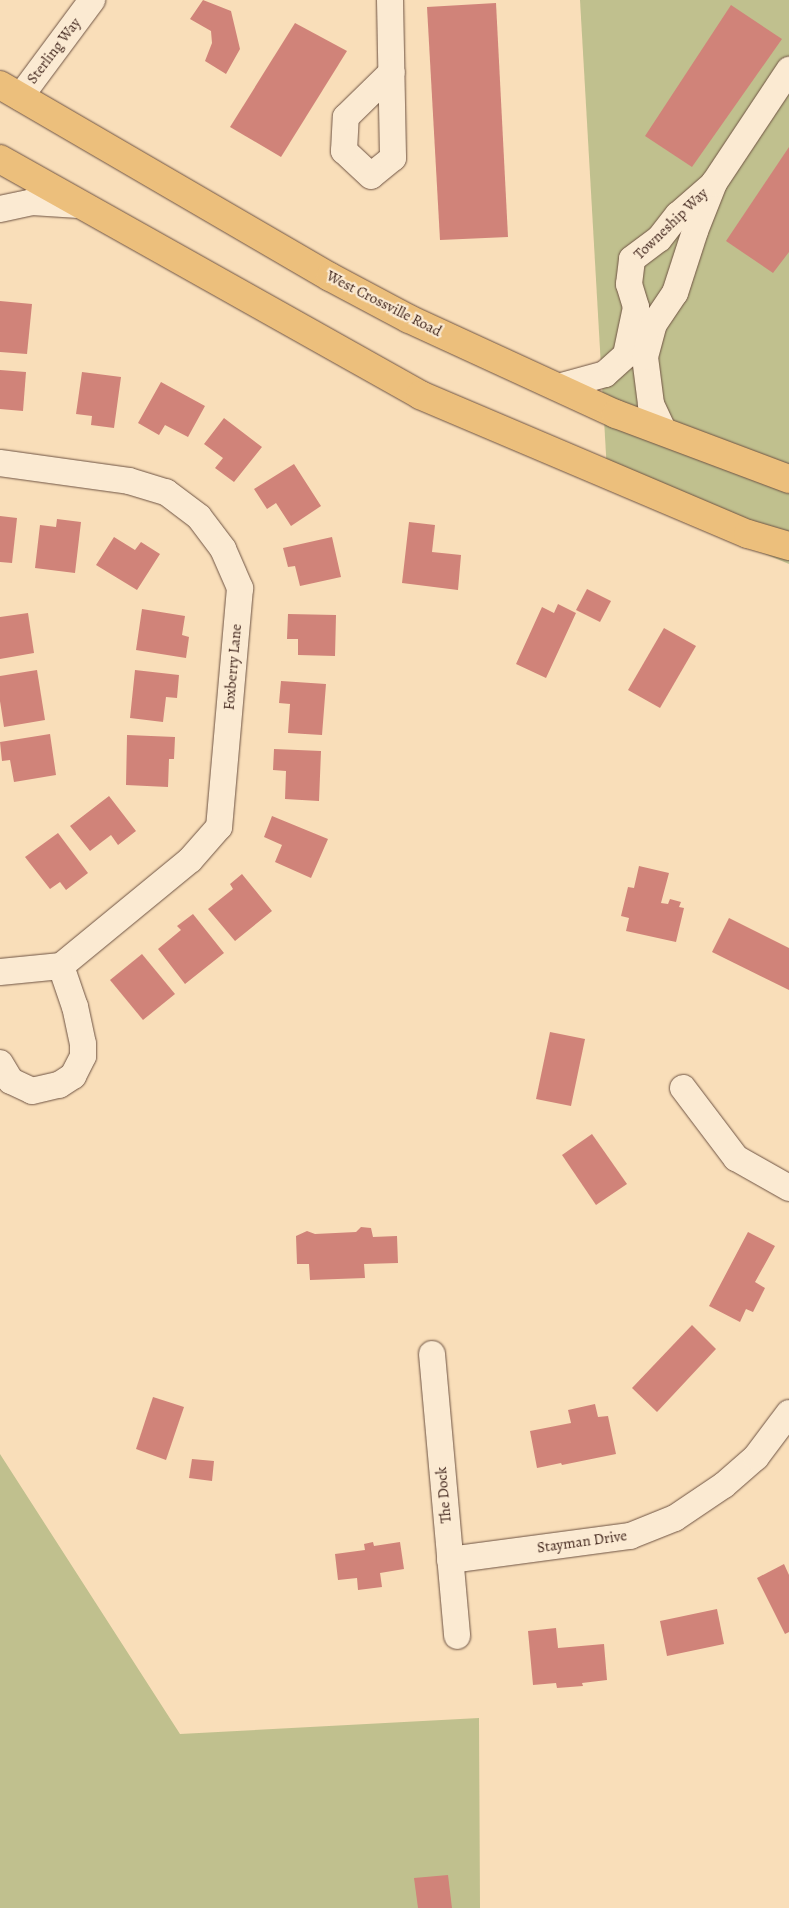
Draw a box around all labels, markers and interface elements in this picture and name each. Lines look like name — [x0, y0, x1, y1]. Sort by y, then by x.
street label: Sterling Way — [23, 14, 85, 88]
street label: Towneship Way — [630, 184, 712, 264]
street label: West Crossville Road — [323, 267, 445, 341]
street label: Foxberry Lane — [220, 623, 246, 711]
street label: The Dock — [433, 1466, 455, 1524]
street label: Stayman Drive — [536, 1527, 628, 1557]

